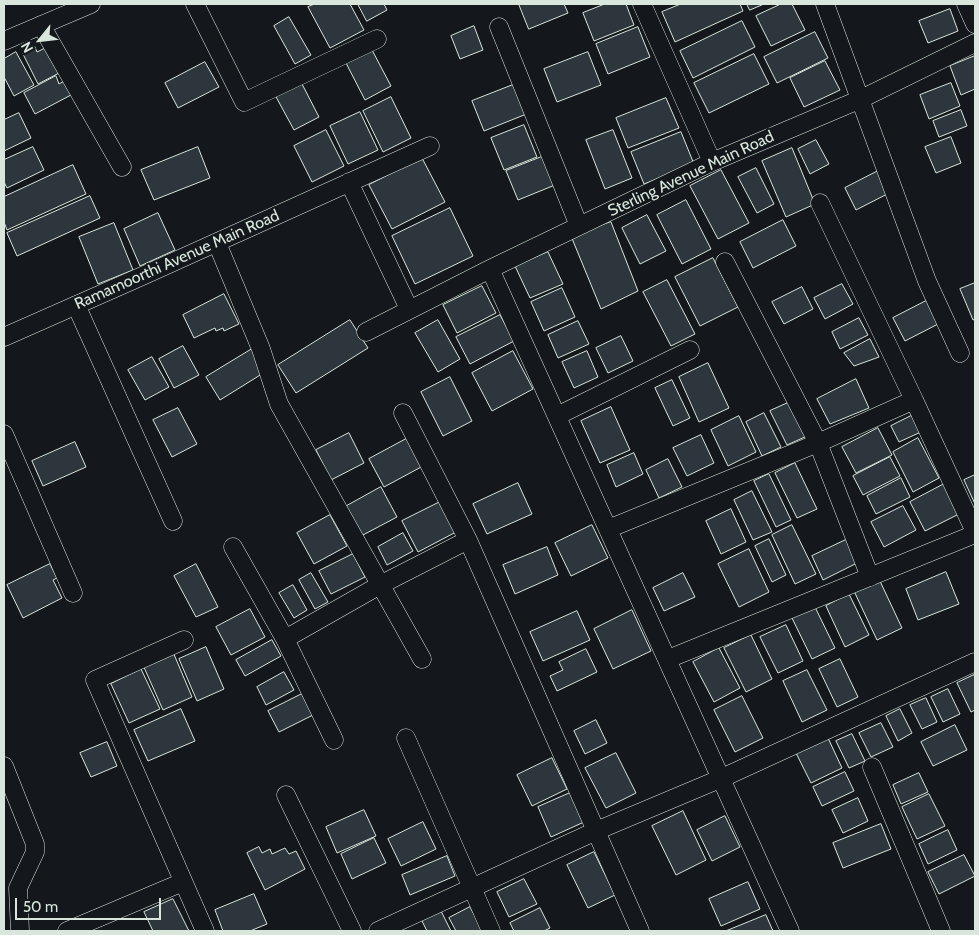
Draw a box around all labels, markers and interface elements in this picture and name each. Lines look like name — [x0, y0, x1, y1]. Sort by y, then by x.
north arrow — [15, 15, 65, 65]
text: N — [17, 39, 37, 56]
street label: Sterling Avenue Main Road — [605, 127, 777, 221]
street label: Ramamoorthi Avenue Main Road — [72, 206, 282, 314]
scale bar — [18, 888, 164, 920]
text: 50 m — [23, 898, 58, 916]

